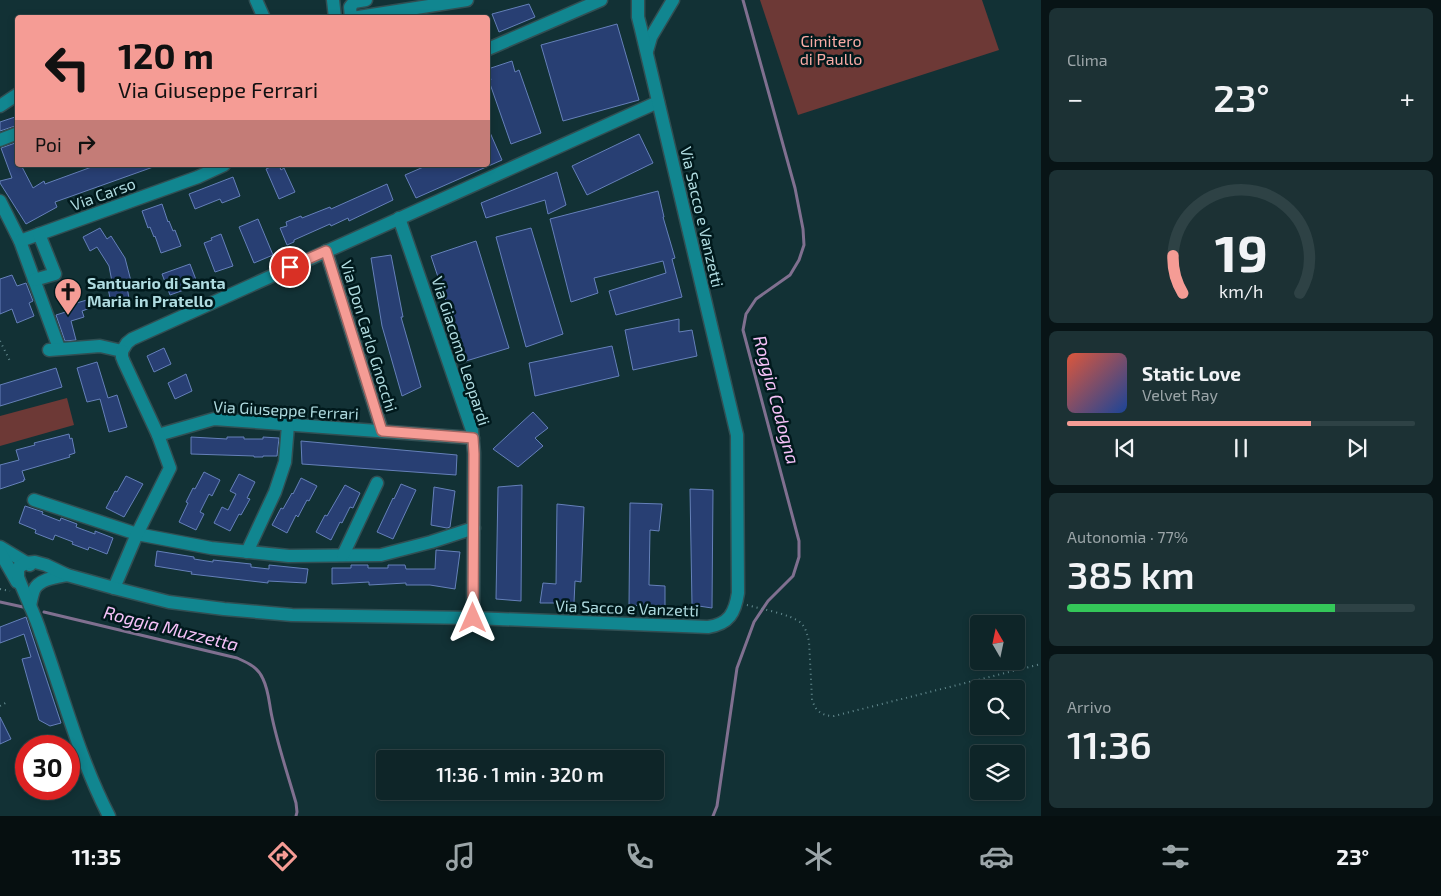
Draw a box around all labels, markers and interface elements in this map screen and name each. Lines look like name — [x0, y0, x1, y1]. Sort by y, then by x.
park label: Cimitero di Paullo — [800, 31, 862, 68]
text: 120 m — [118, 34, 214, 76]
icon: left — [35, 35, 100, 100]
text: Clima — [1067, 50, 1108, 69]
text: 23° — [1213, 74, 1270, 120]
text: Via Giuseppe Ferrari — [118, 76, 318, 102]
text: − — [1067, 81, 1083, 115]
text: + — [1400, 81, 1415, 115]
icon: right — [72, 130, 100, 158]
text: Poi — [35, 133, 62, 156]
street label: Via Sacco e Vanzetti — [677, 145, 728, 289]
street label: Via Carso — [68, 173, 138, 214]
text: 19 — [1214, 220, 1268, 282]
pin — [269, 246, 311, 288]
icon: arrive — [276, 253, 304, 281]
street label: Via Don Carlo Gnocchi — [337, 258, 402, 414]
place label: Santuario di Santa Maria in Pratello — [87, 273, 226, 310]
street label: Via Giacomo Leopardi — [428, 274, 495, 428]
church icon: Santuario di Santa Maria in Pratello — [53, 277, 83, 316]
text: km/h — [1219, 280, 1263, 302]
water label: Roggia Codogna — [749, 333, 805, 467]
text: Static Love — [1142, 362, 1241, 385]
text: Velvet Ray — [1142, 385, 1218, 404]
street label: Via Giuseppe Ferrari — [213, 396, 359, 423]
icon: previous — [1111, 434, 1139, 462]
icon: pause — [1227, 434, 1255, 462]
icon: next — [1343, 434, 1371, 462]
text: Autonomia · 77% — [1067, 527, 1188, 546]
text: 385 km — [1067, 551, 1195, 597]
position arrow — [446, 591, 498, 643]
street label: Via Sacco e Vanzetti — [555, 595, 699, 620]
water label: Roggia Muzzetta — [101, 601, 241, 655]
north arrow — [970, 615, 1025, 670]
map controls — [970, 615, 1025, 800]
button: search — [970, 680, 1025, 735]
text: Arrivo — [1067, 697, 1111, 716]
text: 11:36 — [1067, 721, 1152, 767]
speed limit sign: 30 — [15, 735, 80, 800]
button: layers — [970, 745, 1025, 800]
text: 11:36 · 1 min · 320 m — [436, 763, 604, 786]
icon: directions — [265, 839, 300, 874]
icon: music — [443, 839, 478, 874]
icon: phone — [622, 839, 657, 874]
icon: climate — [801, 839, 836, 874]
icon: car — [979, 839, 1014, 874]
icon: filters — [1158, 839, 1193, 874]
text: 11:35 — [72, 843, 121, 869]
text: 23° — [1336, 843, 1369, 869]

